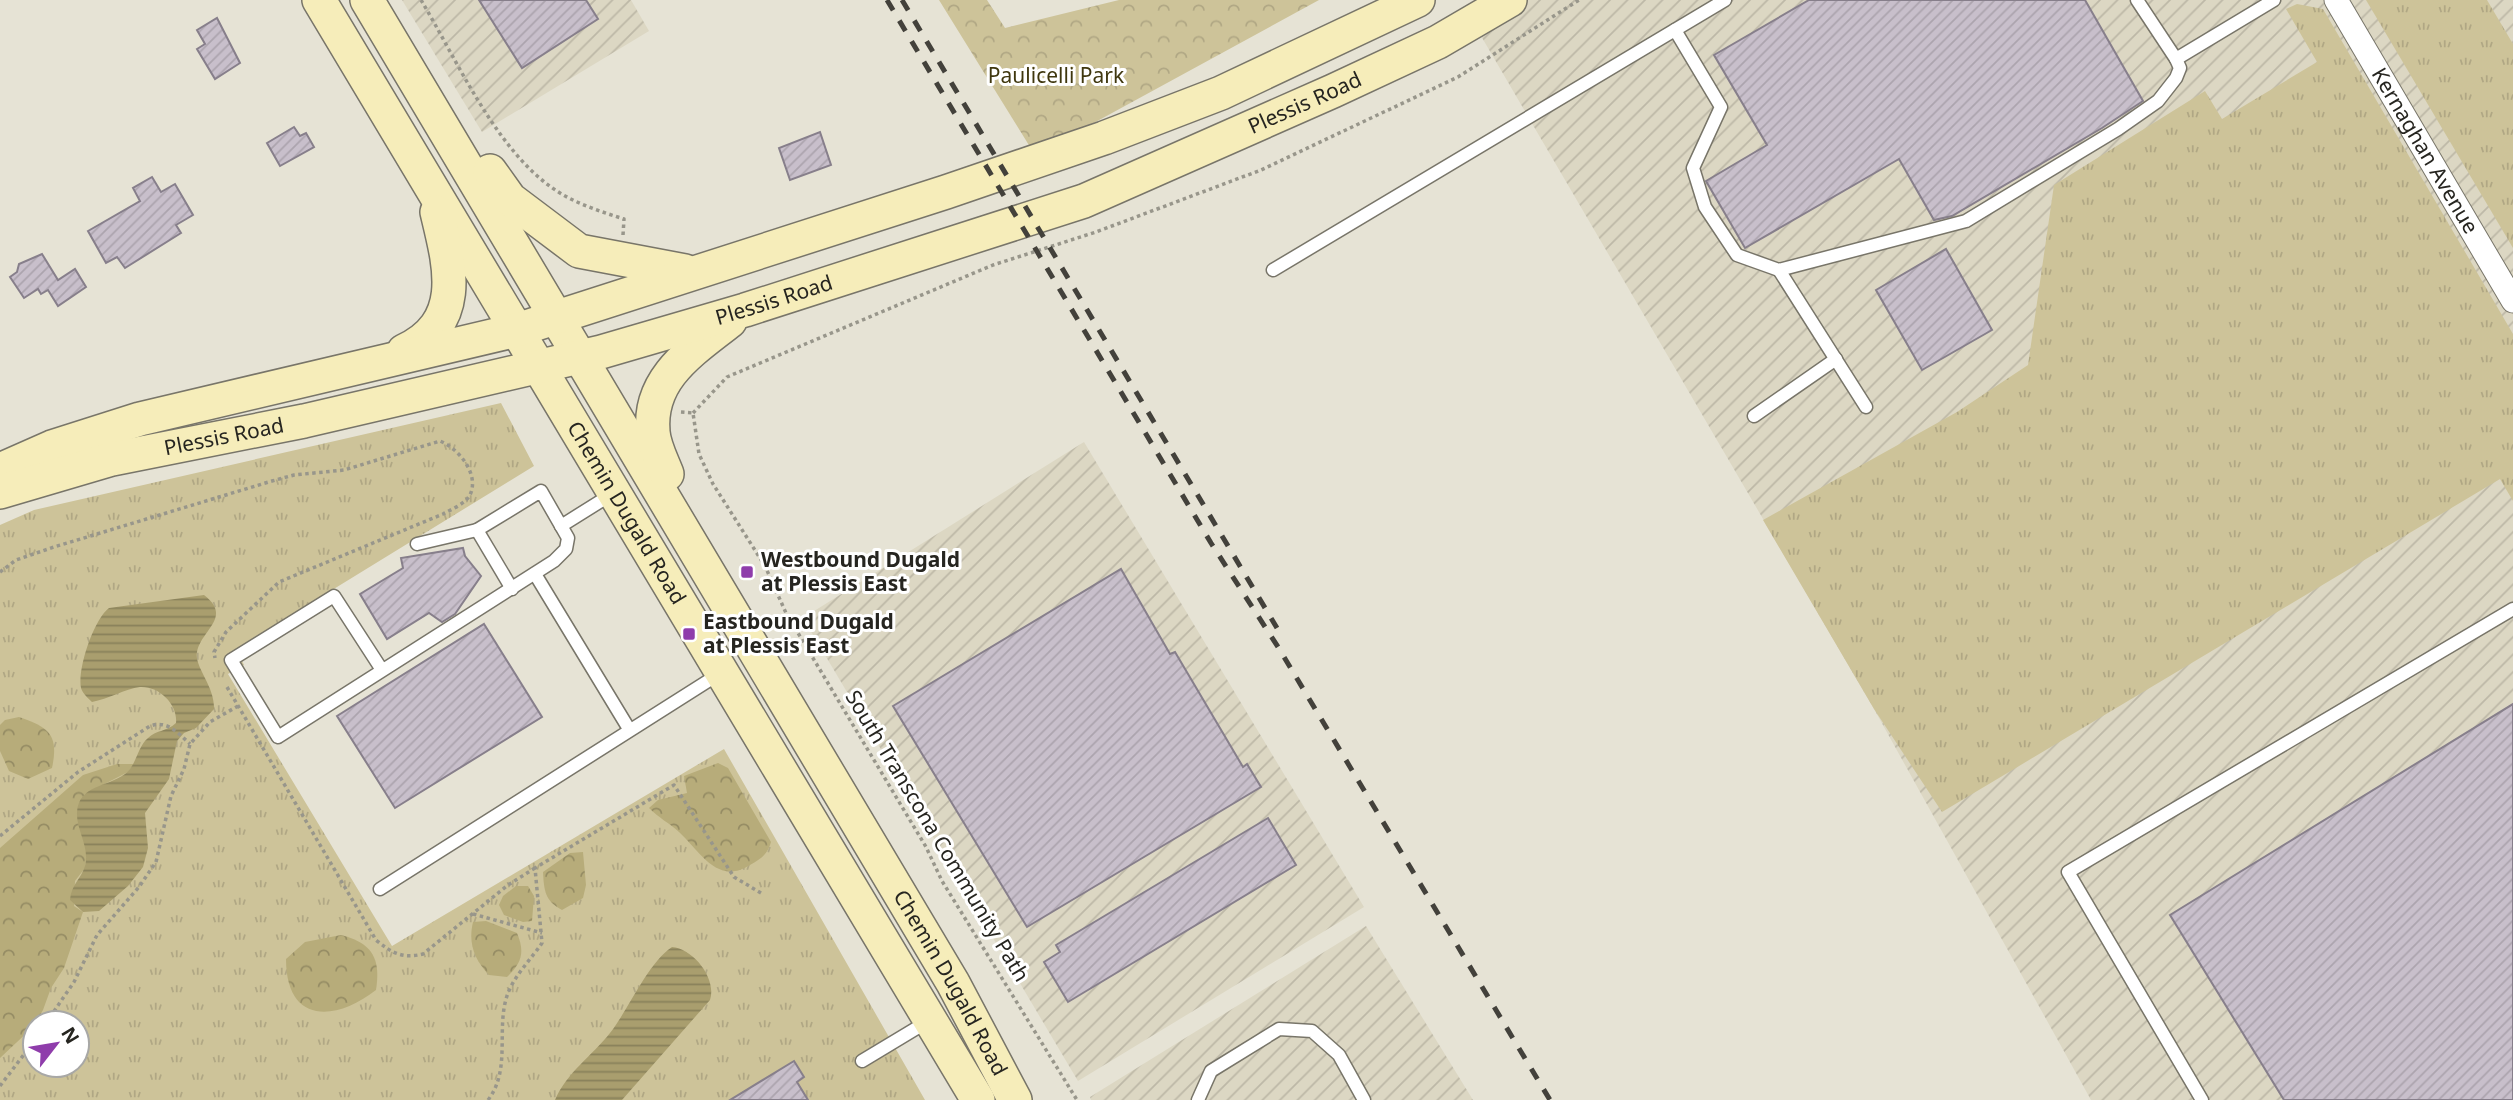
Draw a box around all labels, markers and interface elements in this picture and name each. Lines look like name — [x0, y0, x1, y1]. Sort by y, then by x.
park label: Paulicelli Park — [988, 61, 1125, 89]
street label: Kernaghan Avenue — [2366, 62, 2485, 239]
street label: Plessis Road — [1243, 65, 1366, 140]
street label: Plessis Road — [712, 268, 836, 331]
street label: Plessis Road — [162, 410, 286, 461]
street label: Chemin Dugald Road — [561, 416, 693, 609]
place label: Westbound Dugald at Plessis East — [761, 545, 960, 597]
marker: Westbound Dugald at Plessis East — [739, 564, 755, 580]
place label: Eastbound Dugald at Plessis East — [703, 607, 894, 659]
marker: Eastbound Dugald at Plessis East — [681, 626, 697, 642]
street label: South Transcona Community Path — [839, 685, 1036, 986]
street label: Chemin Dugald Road — [888, 884, 1015, 1080]
north arrow — [21, 1009, 91, 1079]
text: N — [55, 1022, 86, 1049]

